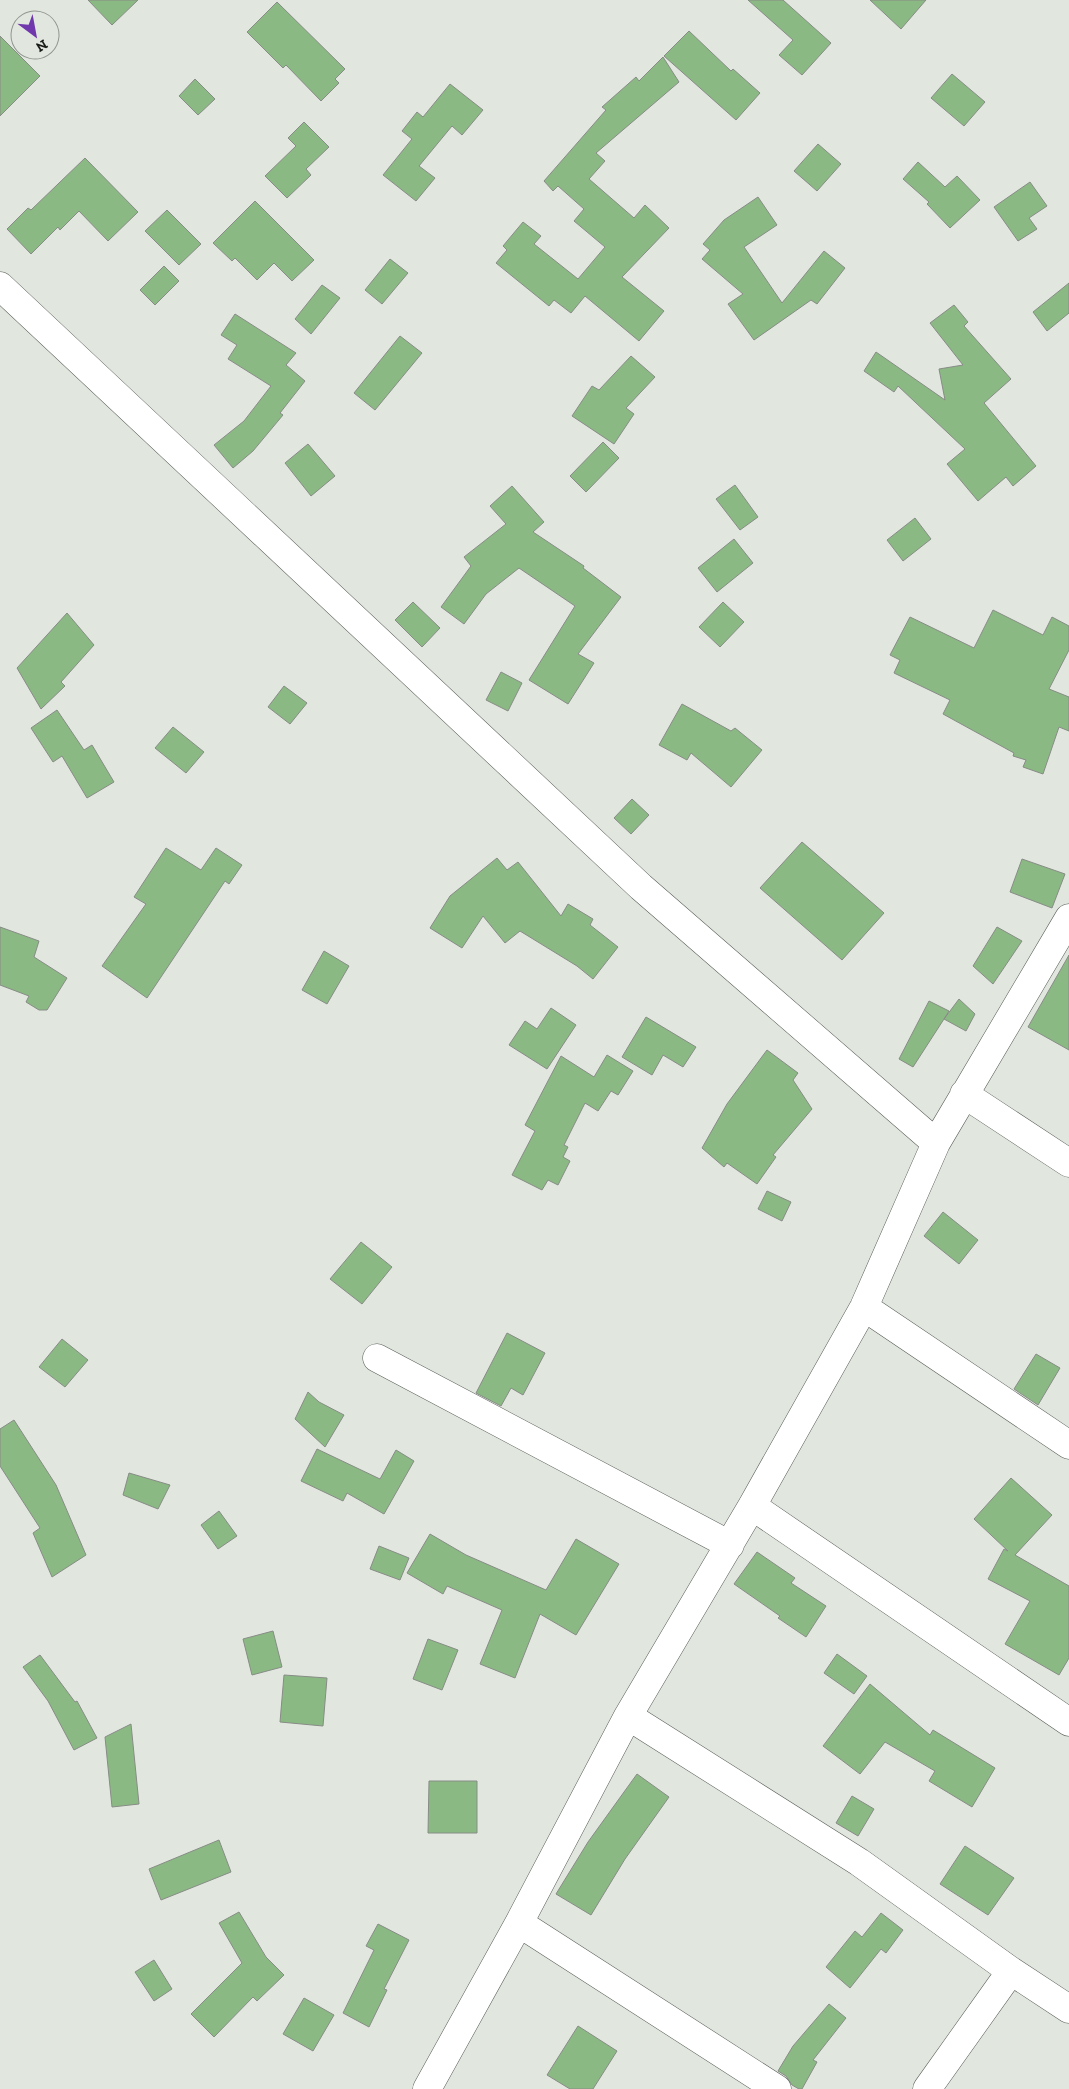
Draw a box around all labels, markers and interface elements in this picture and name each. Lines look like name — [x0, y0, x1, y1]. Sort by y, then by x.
north arrow — [10, 10, 60, 60]
text: N — [32, 36, 51, 56]

